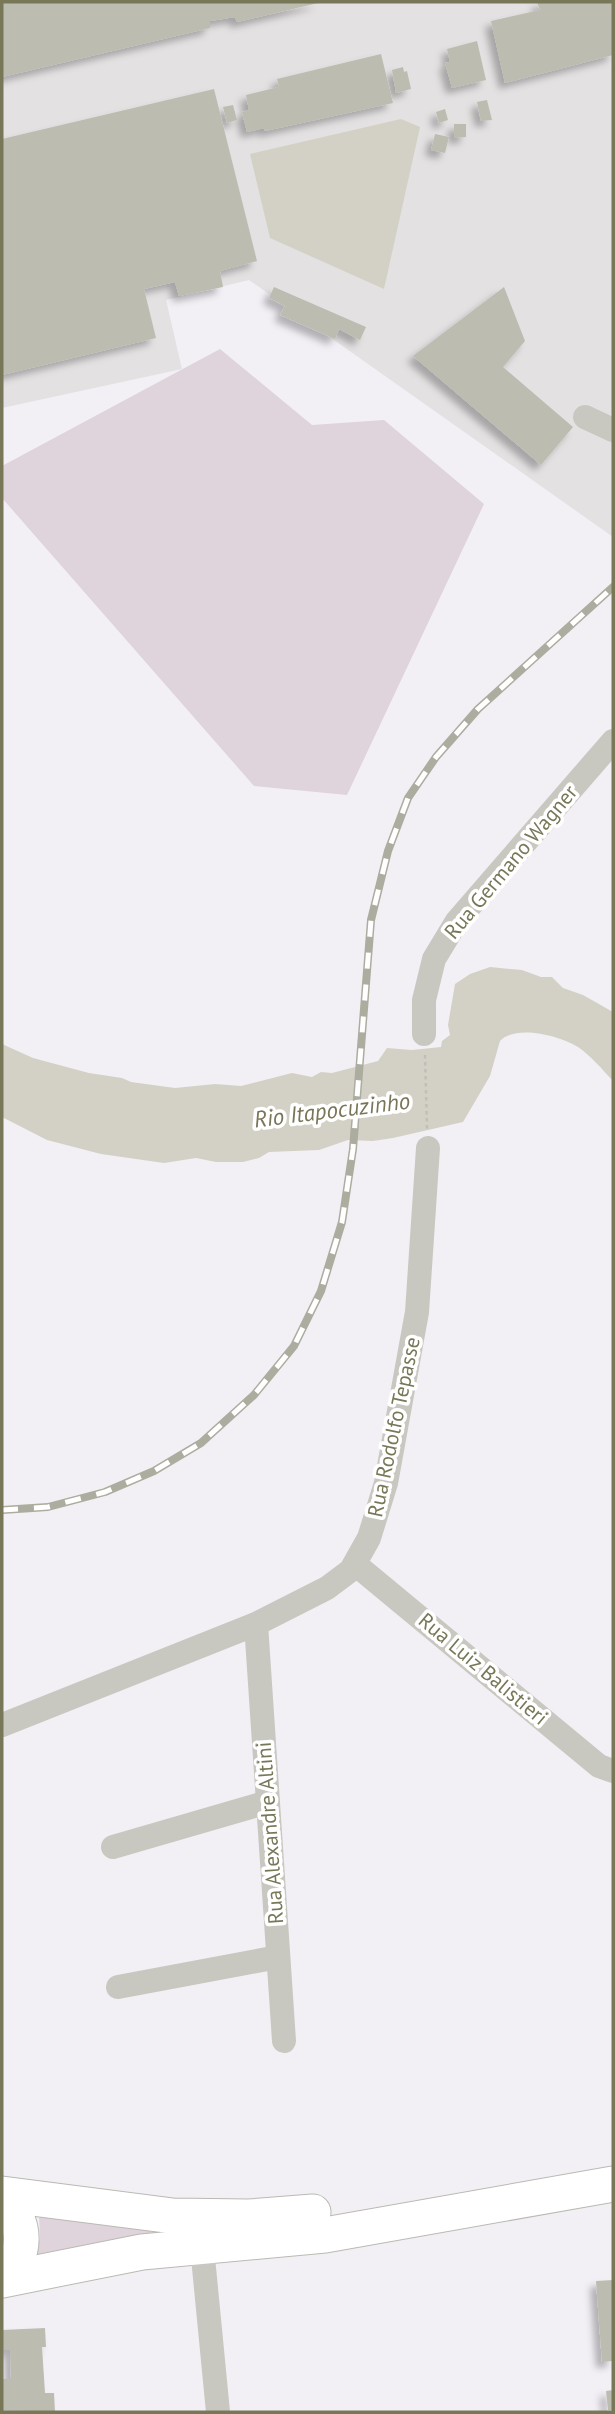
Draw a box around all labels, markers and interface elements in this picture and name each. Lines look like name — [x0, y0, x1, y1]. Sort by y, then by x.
street label: Rua Germano Wagner — [438, 779, 583, 944]
water label: Rio Itapocuzinho — [252, 1086, 412, 1133]
street label: Rua Rodolfo Tepasse — [361, 1334, 426, 1519]
street label: Rua Luiz Balistieri — [413, 1607, 554, 1731]
street label: Rua Alexandre Altini — [250, 1741, 289, 1925]

